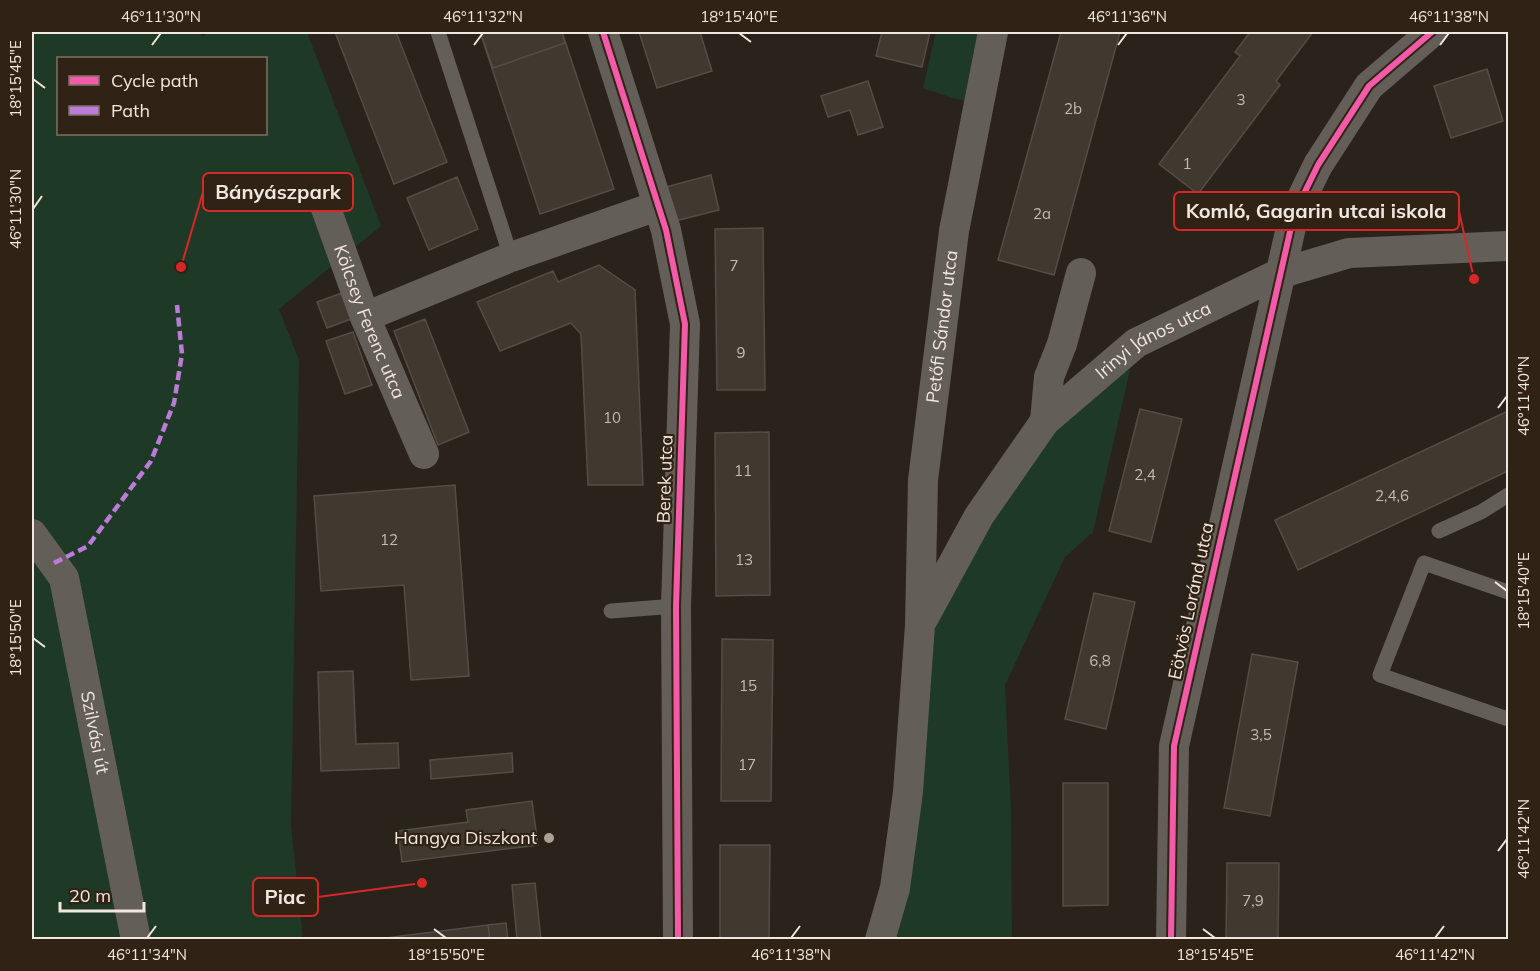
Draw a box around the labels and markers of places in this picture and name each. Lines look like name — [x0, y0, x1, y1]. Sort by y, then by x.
callout: Bányászpark — [203, 173, 353, 211]
callout: Komló, Gagarin utcai iskola — [1174, 192, 1459, 230]
place label: Hangya Diszkont — [394, 826, 537, 849]
marker: Hangya Diszkont — [542, 831, 556, 845]
callout: Piac — [253, 878, 318, 916]

